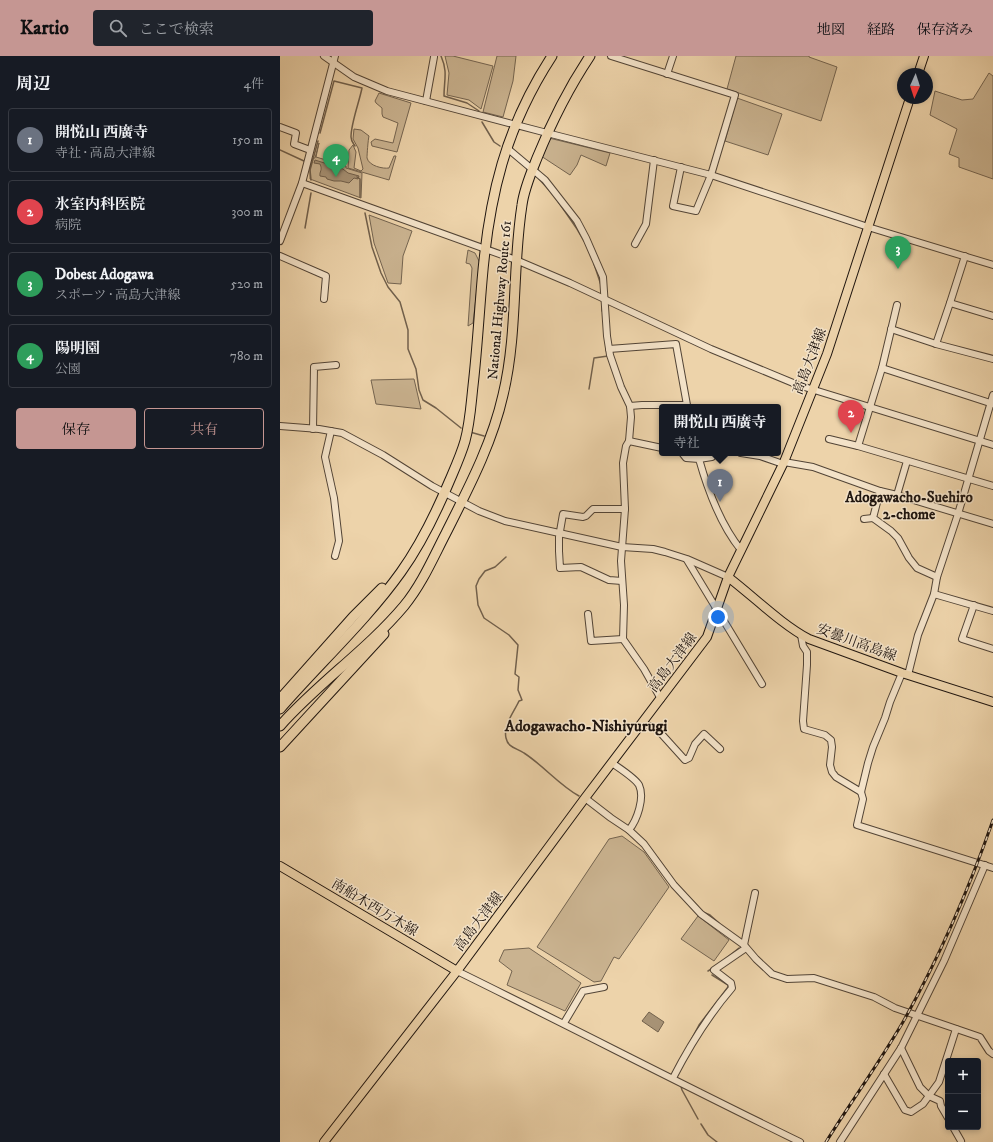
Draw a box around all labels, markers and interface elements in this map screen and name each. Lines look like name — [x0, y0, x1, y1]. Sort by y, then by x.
search box — [93, 10, 373, 46]
text: Kartio — [20, 17, 69, 40]
icon: search — [107, 17, 129, 39]
text: ここで検索 — [139, 20, 214, 39]
text: 地図 — [817, 21, 845, 39]
text: 経路 — [867, 21, 895, 39]
text: 保存済み — [917, 21, 973, 39]
north arrow — [897, 68, 933, 104]
text: 周辺 — [16, 73, 50, 95]
text: 4件 — [244, 76, 264, 92]
text: 開悦山 西廣寺 — [55, 123, 148, 142]
text: 1 — [28, 132, 32, 148]
text: 150 m — [232, 132, 263, 148]
pin: 4 — [323, 144, 349, 177]
text: 寺社 · 高島大津線 — [55, 145, 155, 161]
text: 氷室内科医院 — [55, 195, 145, 214]
text: 2 — [27, 204, 33, 220]
text: 300 m — [232, 204, 263, 220]
text: 病院 — [55, 217, 81, 233]
street label: National Highway Route 161 — [484, 220, 516, 381]
pin: 3 — [885, 236, 911, 269]
text: Dobest Adogawa — [55, 265, 154, 284]
text: 3 — [28, 276, 32, 292]
text: 520 m — [231, 276, 263, 292]
text: スポーツ · 高島大津線 — [55, 287, 180, 303]
street label: 高島大津線 — [789, 325, 831, 397]
text: 陽明園 — [55, 339, 100, 358]
text: 4 — [26, 348, 34, 364]
text: 780 m — [230, 348, 263, 364]
text: 公園 — [55, 361, 81, 377]
pin: 2 — [838, 400, 864, 433]
popup — [659, 404, 781, 456]
button: 保存 — [16, 408, 136, 449]
button: 共有 — [144, 408, 264, 449]
text: 開悦山 西廣寺 — [673, 413, 767, 432]
text: 寺社 — [673, 435, 699, 451]
pin: 1 — [707, 469, 733, 502]
district label: Adogawacho-Suehiro 2-chome — [844, 488, 973, 524]
your location — [708, 607, 728, 627]
street label: 安曇川高島線 — [814, 620, 899, 666]
street label: 高島大津線 — [645, 629, 701, 696]
district label: Adogawacho-Nishiyurugi — [504, 716, 667, 736]
street label: 南船木西万木線 — [328, 875, 421, 941]
street label: 高島大津線 — [451, 888, 507, 955]
map controls — [945, 1058, 981, 1130]
button: + — [945, 1058, 981, 1094]
button: − — [945, 1094, 981, 1130]

